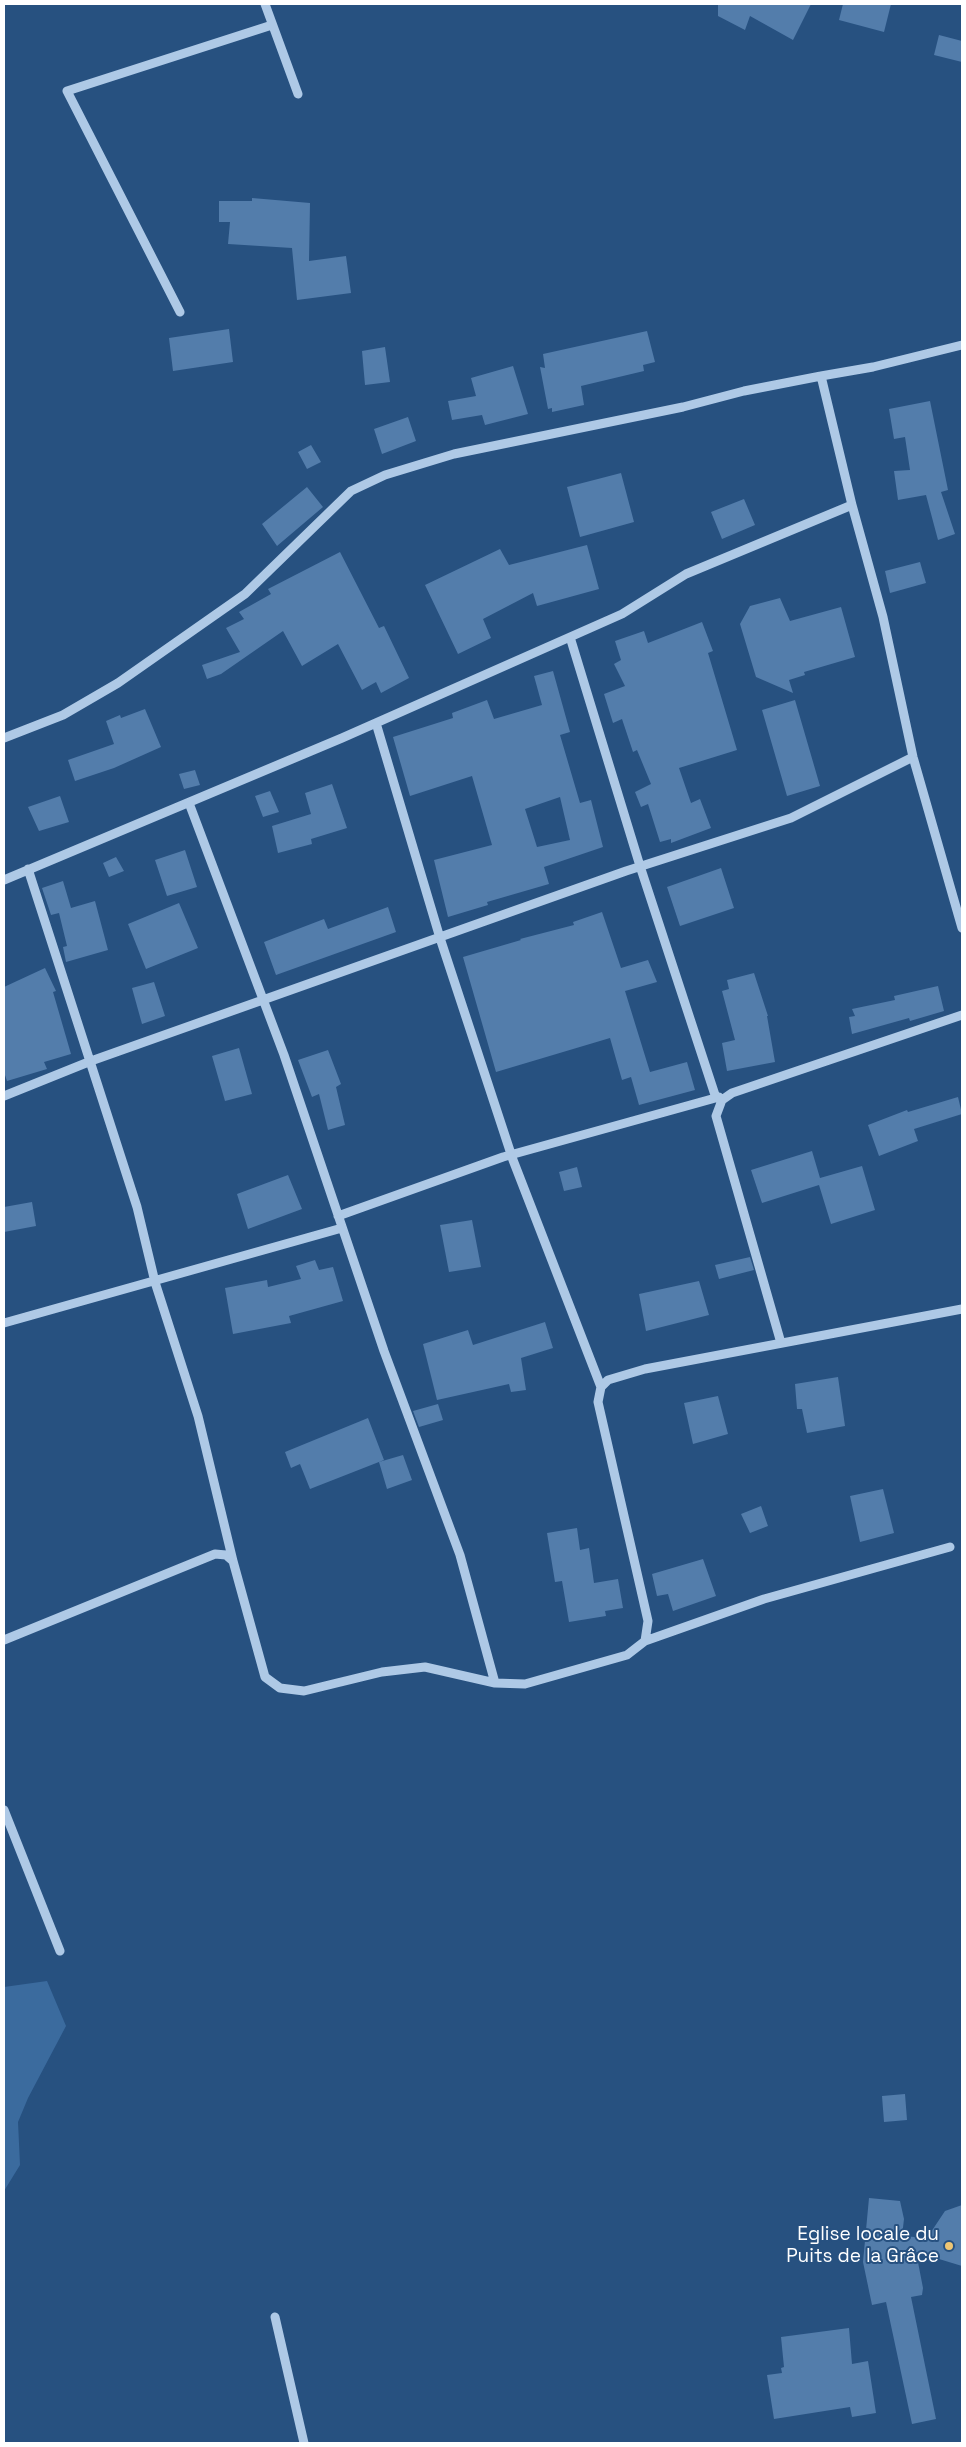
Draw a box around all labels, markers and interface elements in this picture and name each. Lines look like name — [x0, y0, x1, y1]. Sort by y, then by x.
place label: Eglise locale du Puits de la Grâce — [786, 2224, 939, 2268]
marker: Eglise locale du Puits de la Grâce — [943, 2240, 955, 2252]

